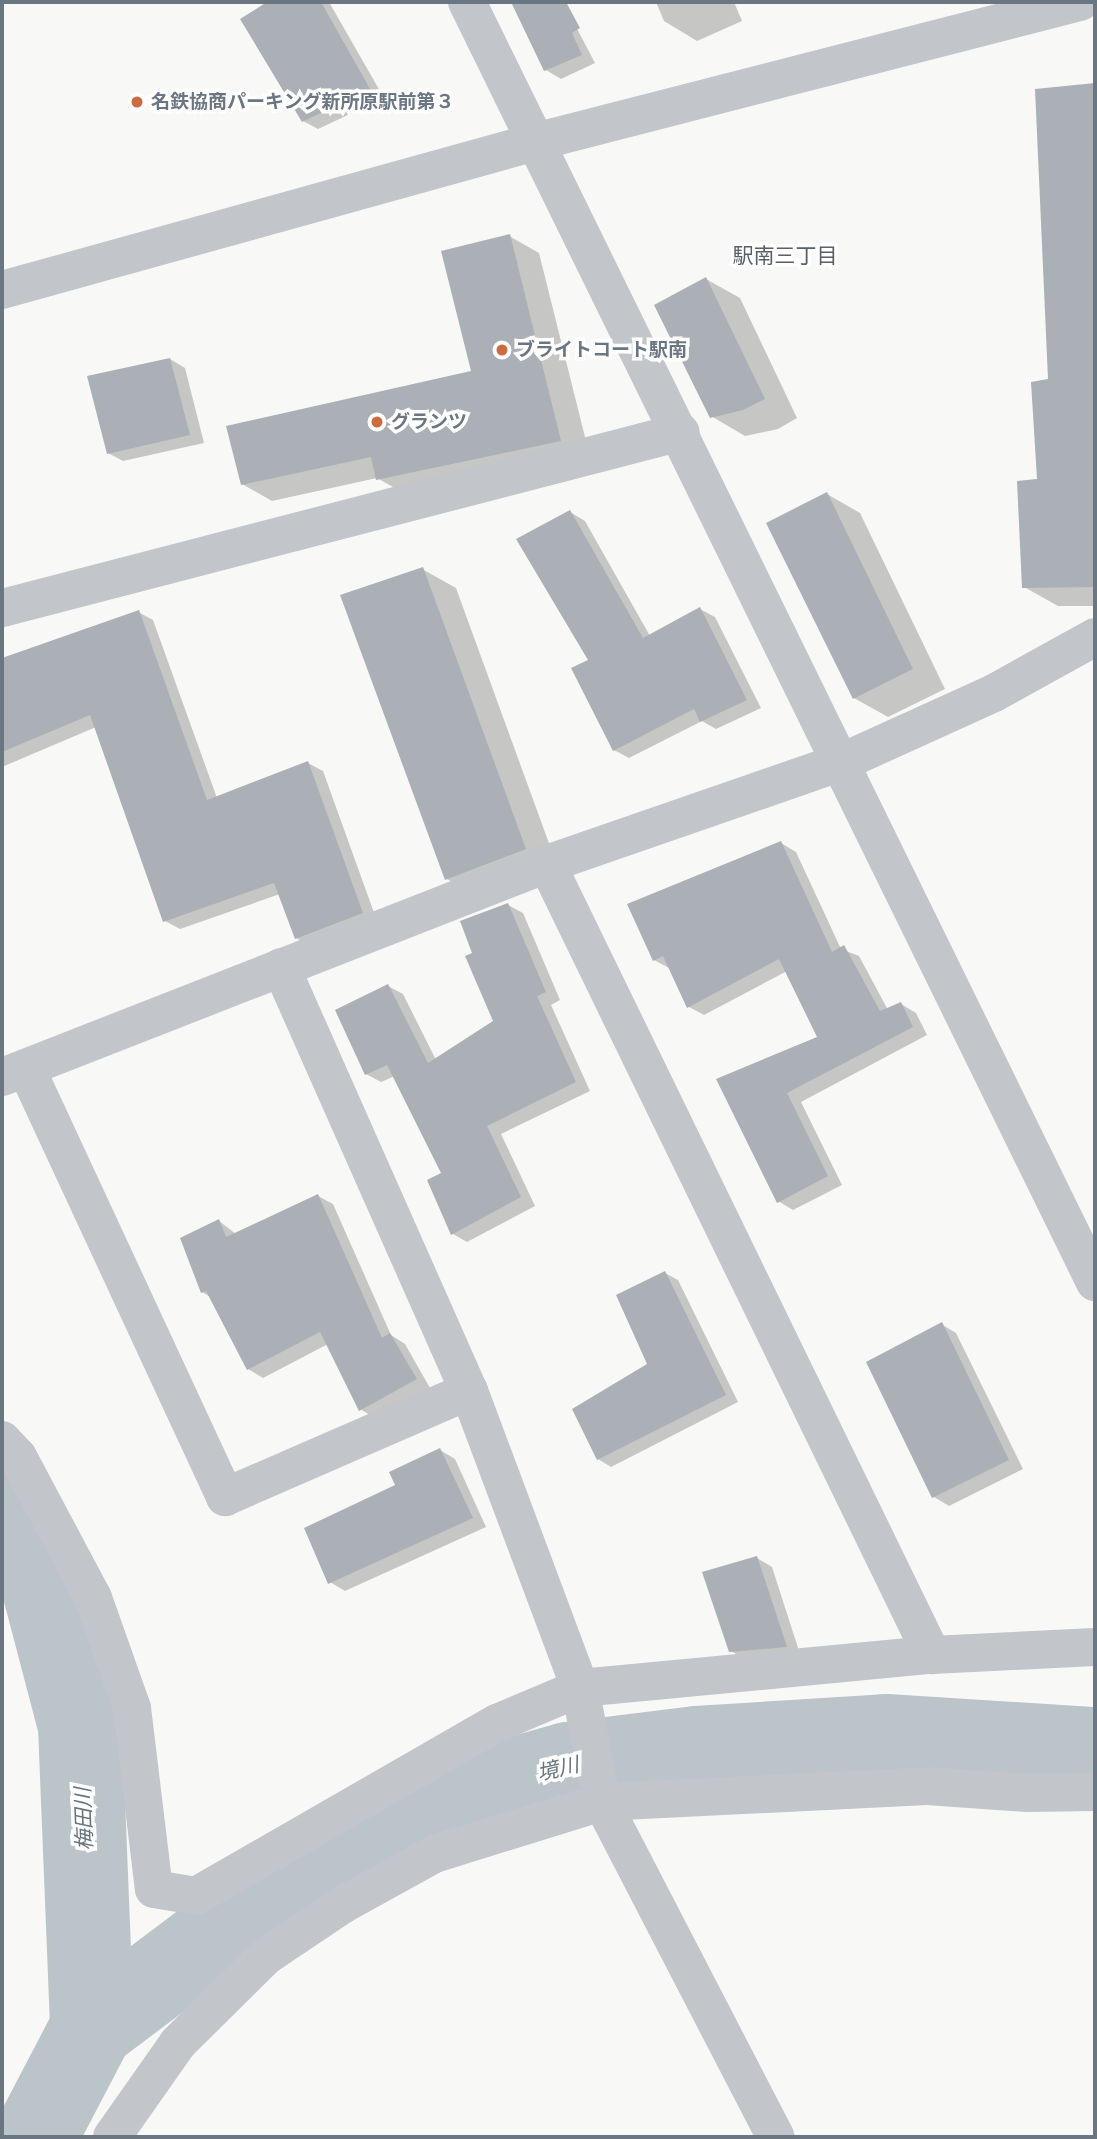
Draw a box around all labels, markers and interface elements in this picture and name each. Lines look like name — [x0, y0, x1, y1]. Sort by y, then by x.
place label: 名鉄協商パーキング新所原駅前第３ — [151, 91, 455, 113]
marker: 名鉄協商パーキング新所原駅前第３ — [129, 94, 145, 110]
district label: 駅南三丁目 — [733, 243, 837, 269]
place label: ブライトコート駅南 — [516, 339, 687, 361]
marker: ブライトコート駅南 — [494, 342, 510, 358]
place label: グランツ — [391, 411, 467, 433]
marker: グランツ — [369, 414, 385, 430]
water label: 境川 — [535, 1752, 581, 1786]
water label: 梅田川 — [70, 1787, 98, 1851]

